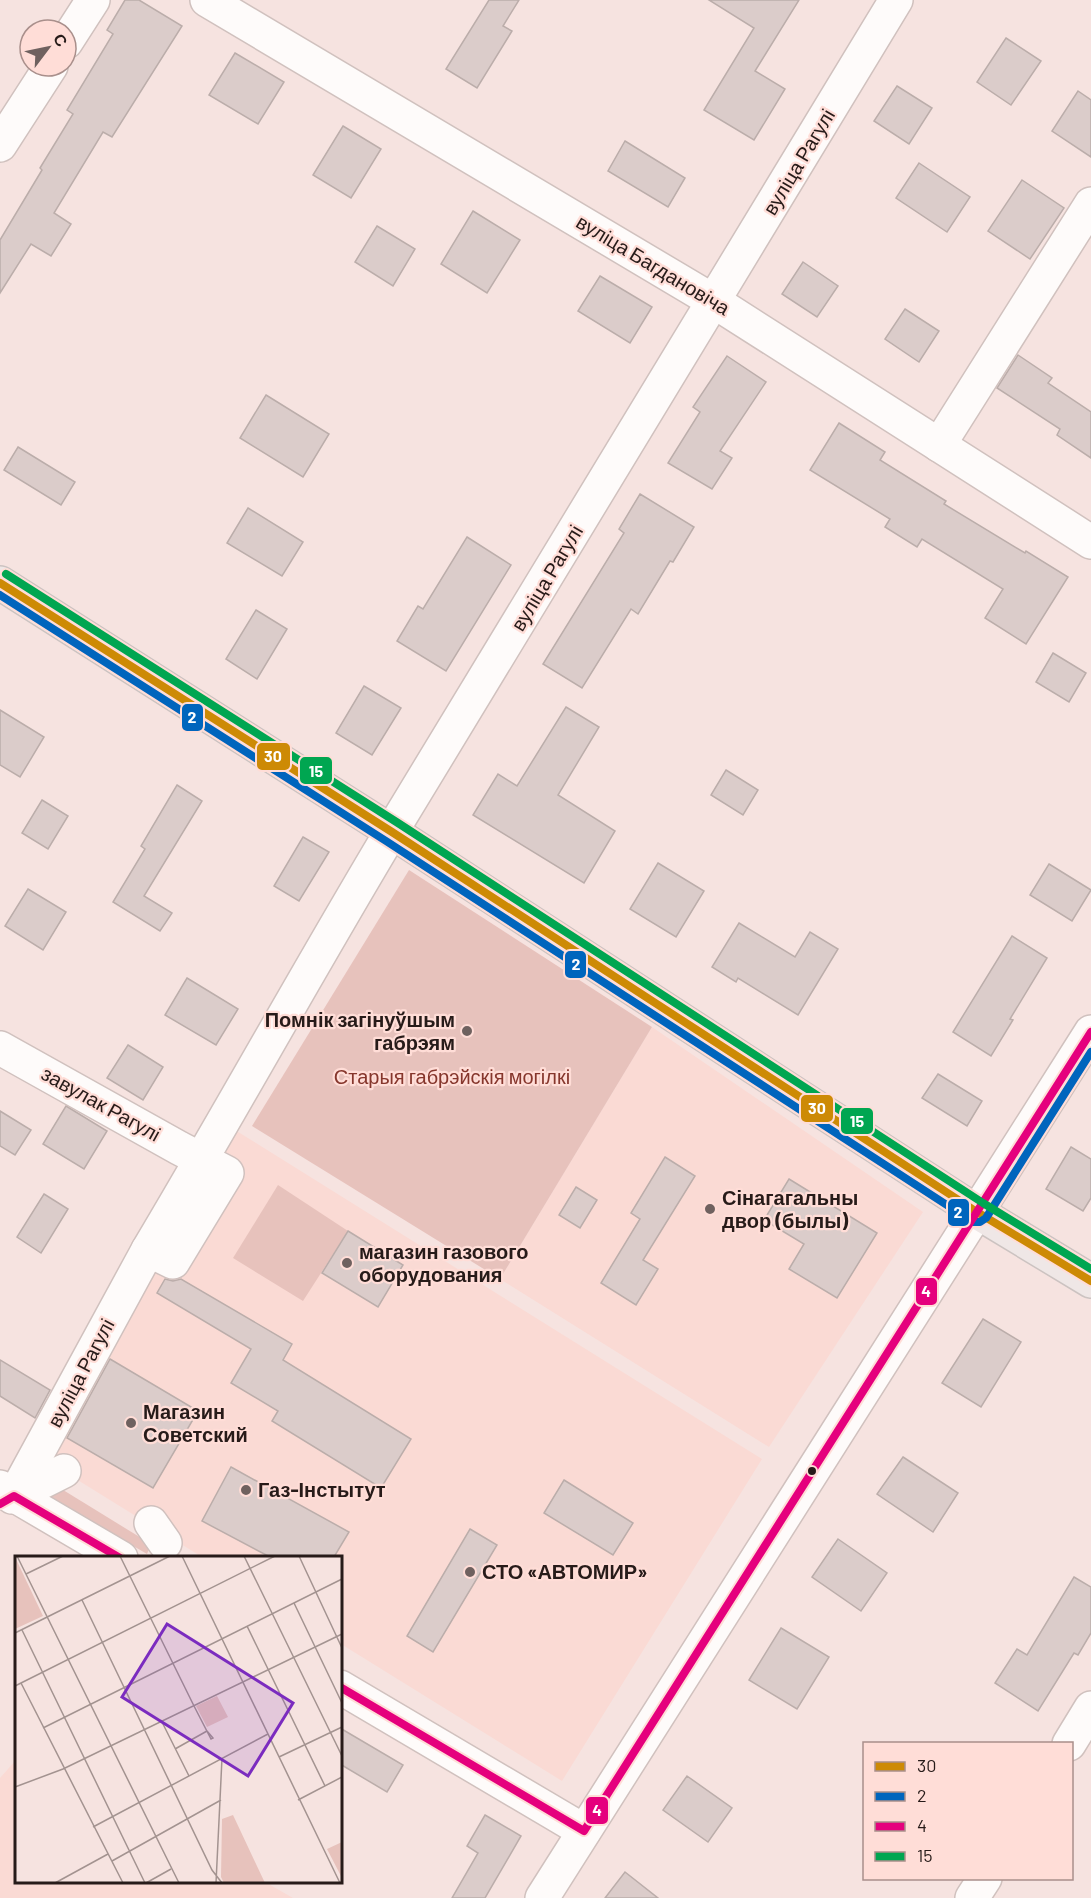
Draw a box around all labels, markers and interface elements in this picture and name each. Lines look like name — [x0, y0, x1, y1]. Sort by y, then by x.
north arrow — [18, 18, 78, 78]
text: С — [50, 30, 72, 50]
street label: вуліца Рагулі — [757, 104, 839, 219]
street label: вуліца Багдановіча — [572, 209, 735, 320]
street label: вуліца Рагулі — [505, 520, 587, 635]
line badge: 2 — [181, 703, 204, 732]
text: 2 — [188, 707, 197, 726]
line badge: 30 — [256, 742, 291, 771]
text: 30 — [264, 746, 282, 765]
line badge: 15 — [299, 756, 333, 785]
text: 15 — [309, 761, 324, 780]
line badge: 2 — [564, 950, 587, 979]
text: 2 — [572, 954, 581, 973]
place label: Помнік загінуўшым габрэям — [265, 1007, 455, 1054]
marker: Помнік загінуўшым габрэям — [460, 1024, 474, 1038]
street label: завулак Рагулі — [38, 1061, 165, 1146]
park label: Старыя габрэйскія могілкі — [334, 1064, 570, 1088]
line badge: 30 — [800, 1094, 834, 1123]
text: 30 — [808, 1098, 826, 1117]
line badge: 15 — [840, 1107, 874, 1135]
text: 15 — [850, 1111, 865, 1130]
place label: Сінагагальны двор (былы) — [722, 1185, 858, 1232]
line badge: 2 — [947, 1198, 970, 1227]
marker: Сінагагальны двор (былы) — [703, 1202, 717, 1216]
text: 2 — [954, 1202, 963, 1221]
place label: магазин газового оборудования — [359, 1239, 529, 1286]
marker: магазин газового оборудования — [340, 1256, 354, 1270]
line badge: 4 — [915, 1277, 938, 1306]
text: 4 — [921, 1281, 931, 1300]
street label: вуліца Рагулі — [42, 1314, 119, 1431]
place label: Магазин Советский — [143, 1399, 248, 1446]
marker: Магазин Советский — [124, 1416, 138, 1430]
unlabelled marker — [806, 1465, 818, 1477]
place label: Газ-Інстытут — [258, 1477, 386, 1501]
marker: Газ-Інстытут — [239, 1483, 253, 1497]
inset map — [15, 1556, 342, 1883]
place label: СТО «АВТОМИР» — [482, 1559, 647, 1583]
marker: СТО «АВТОМИР» — [463, 1565, 477, 1579]
legend — [863, 1742, 1073, 1880]
text: 30 — [917, 1754, 936, 1776]
text: 2 — [917, 1784, 927, 1806]
line badge: 4 — [585, 1796, 609, 1825]
text: 4 — [592, 1800, 602, 1819]
text: 4 — [917, 1814, 927, 1836]
text: 15 — [917, 1844, 933, 1866]

